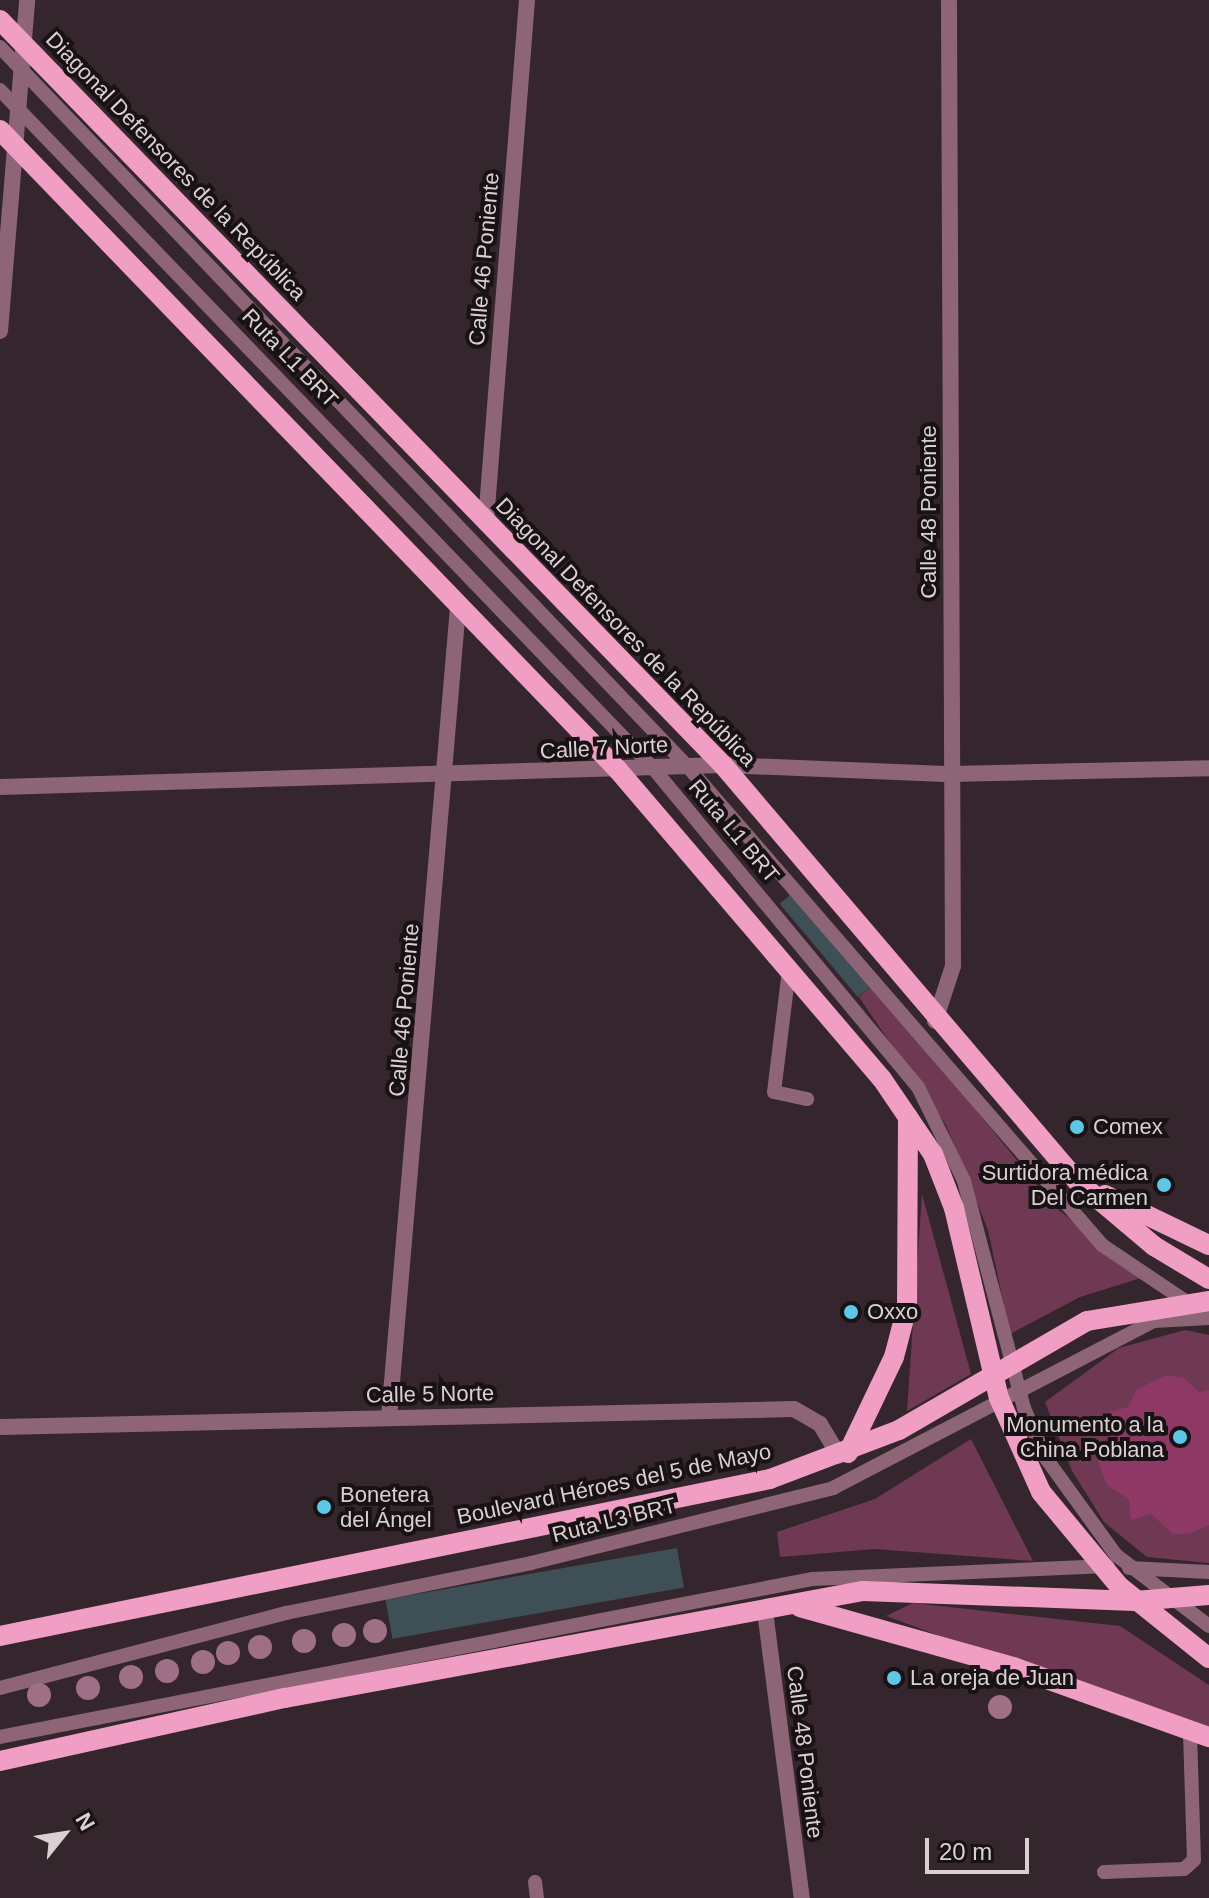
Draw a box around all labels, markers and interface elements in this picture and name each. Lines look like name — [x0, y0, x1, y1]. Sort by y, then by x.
street label: Diagonal Defensores de la República — [40, 26, 312, 306]
street label: Calle 46 Poniente — [463, 171, 505, 347]
street label: Ruta L1 BRT — [236, 303, 344, 413]
street label: Calle 48 Poniente — [916, 425, 942, 599]
street label: Diagonal Defensores de la República — [490, 492, 762, 772]
street label: Calle 7 Norte — [539, 731, 669, 765]
street label: Ruta L1 BRT — [683, 774, 785, 888]
street label: Calle 46 Poniente — [383, 922, 425, 1098]
place label: Comex — [1093, 1114, 1163, 1140]
marker: Comex — [1068, 1118, 1086, 1136]
place label: Surtidora médica Del Carmen — [982, 1159, 1148, 1210]
marker: Surtidora médica Del Carmen — [1155, 1176, 1173, 1194]
place label: Oxxo — [867, 1299, 918, 1325]
marker: Oxxo — [842, 1303, 860, 1321]
street label: Calle 5 Norte — [366, 1380, 494, 1408]
place label: Monumento a la China Poblana — [1006, 1411, 1164, 1462]
marker: Monumento a la China Poblana — [1171, 1428, 1189, 1446]
street label: Boulevard Héroes del 5 de Mayo — [455, 1438, 773, 1530]
place label: Bonetera del Ángel — [340, 1481, 432, 1532]
street label: Ruta L3 BRT — [549, 1492, 679, 1548]
marker: Bonetera del Ángel — [315, 1498, 333, 1516]
street label: Calle 48 Poniente — [781, 1664, 829, 1840]
place label: La oreja de Juan — [910, 1665, 1074, 1691]
marker: La oreja de Juan — [885, 1669, 903, 1687]
north arrow — [24, 1794, 104, 1874]
text: N — [70, 1809, 100, 1835]
scale bar — [929, 1822, 1033, 1872]
text: 20 m — [939, 1838, 992, 1865]

